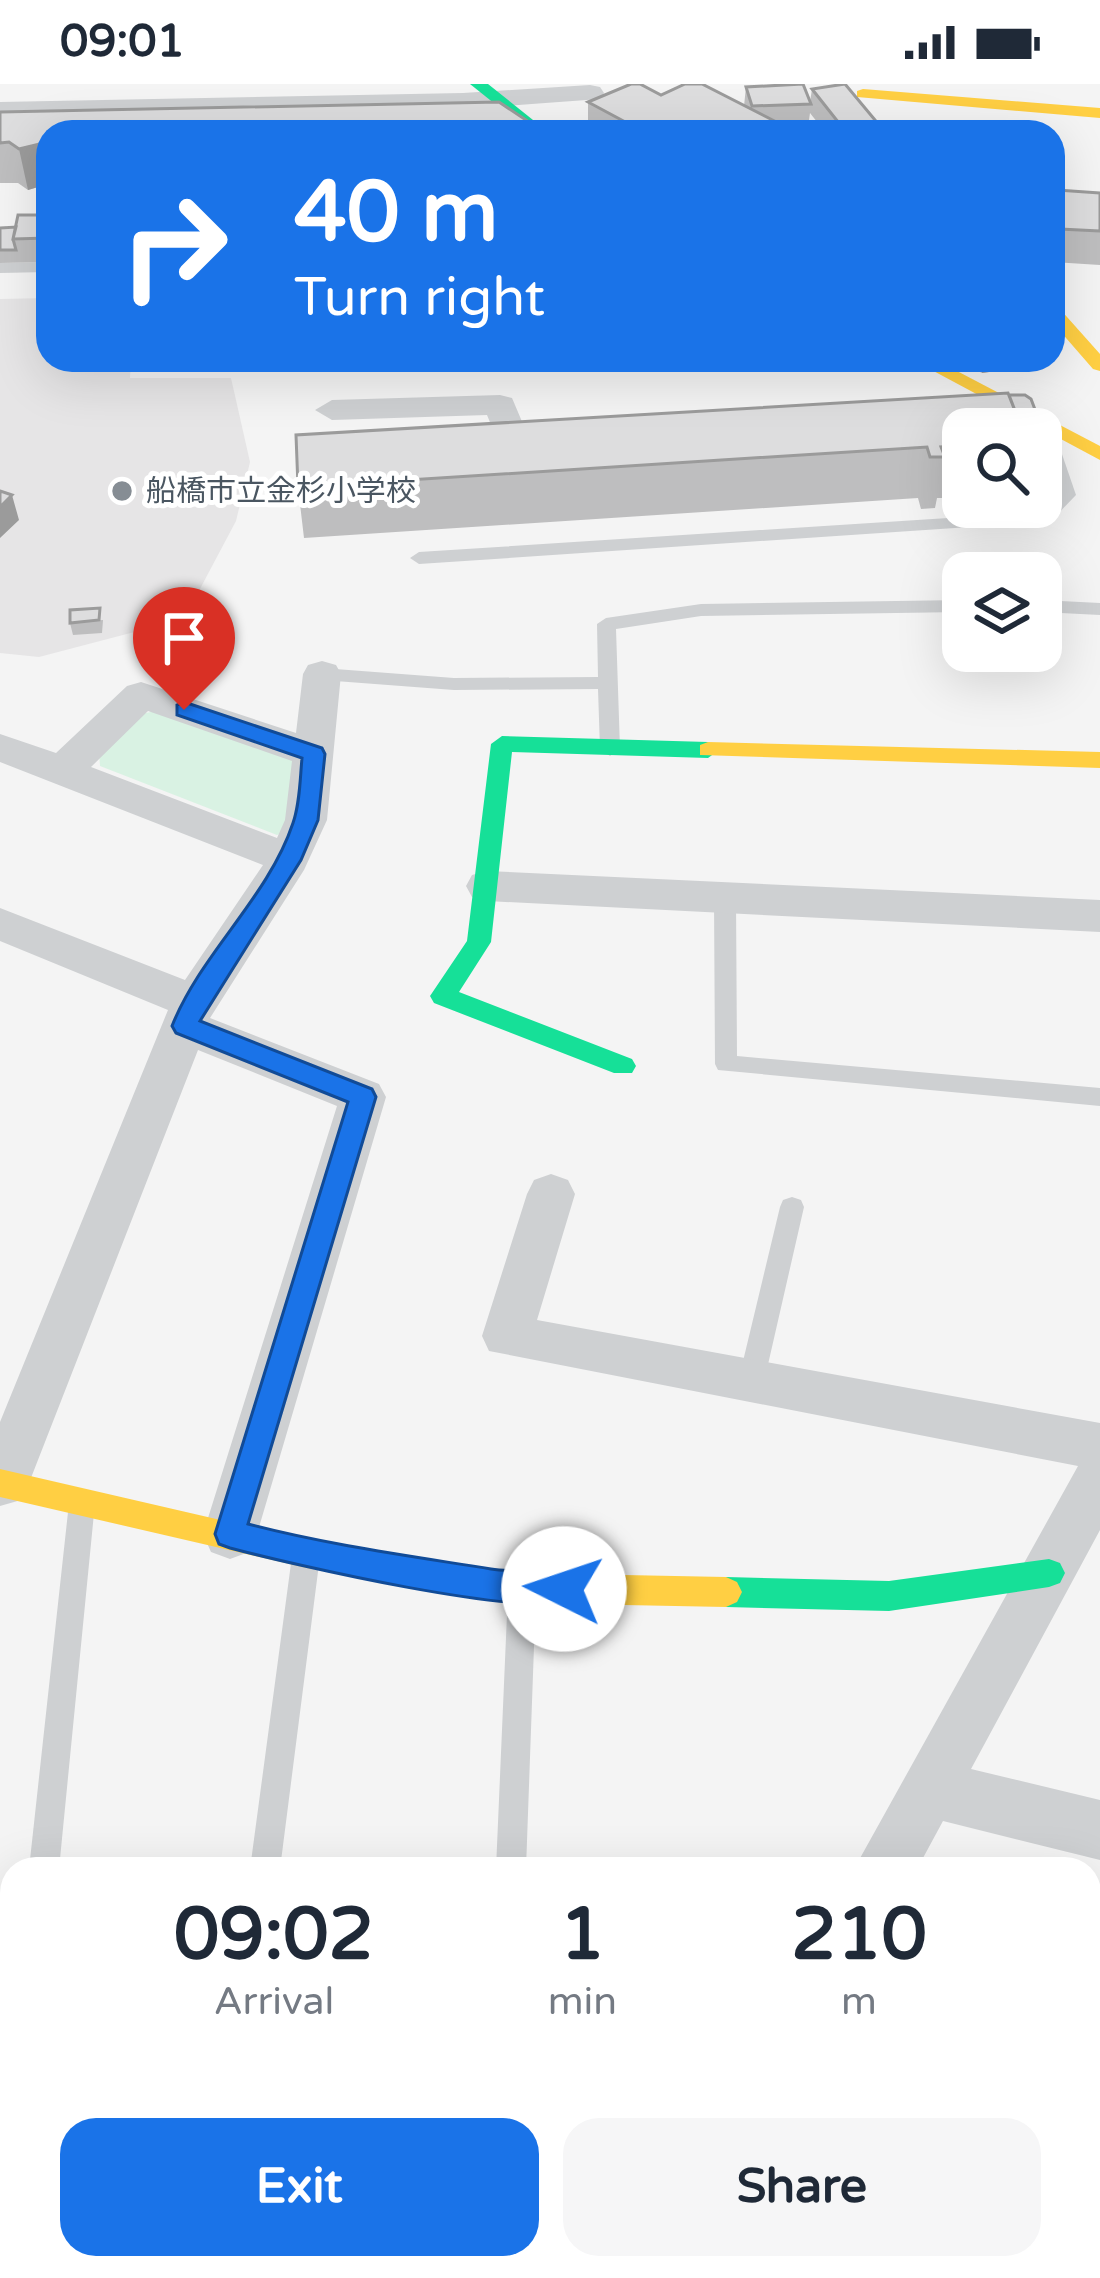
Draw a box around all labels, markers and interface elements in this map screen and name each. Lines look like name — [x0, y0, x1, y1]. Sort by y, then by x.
text: 09:01 — [60, 15, 185, 69]
text: 40 m — [294, 163, 498, 264]
icon: right — [96, 168, 252, 324]
text: Turn right — [294, 265, 545, 330]
map controls — [942, 408, 1062, 672]
button: search — [942, 408, 1062, 528]
place label: 船橋市立金杉小学校 — [146, 473, 416, 510]
marker: 船橋市立金杉小学校 — [109, 478, 135, 504]
button: layers — [942, 552, 1062, 672]
pin — [133, 587, 235, 710]
icon: arrive — [151, 605, 217, 671]
position arrow — [501, 1526, 627, 1652]
text: 09:02 — [174, 1892, 374, 1979]
text: 1 — [560, 1892, 605, 1979]
text: 210 — [791, 1892, 927, 1979]
text: Arrival — [214, 1978, 334, 2025]
text: min — [548, 1978, 617, 2025]
text: m — [841, 1978, 877, 2025]
button: Exit — [60, 2118, 539, 2256]
button: Share — [563, 2118, 1041, 2256]

